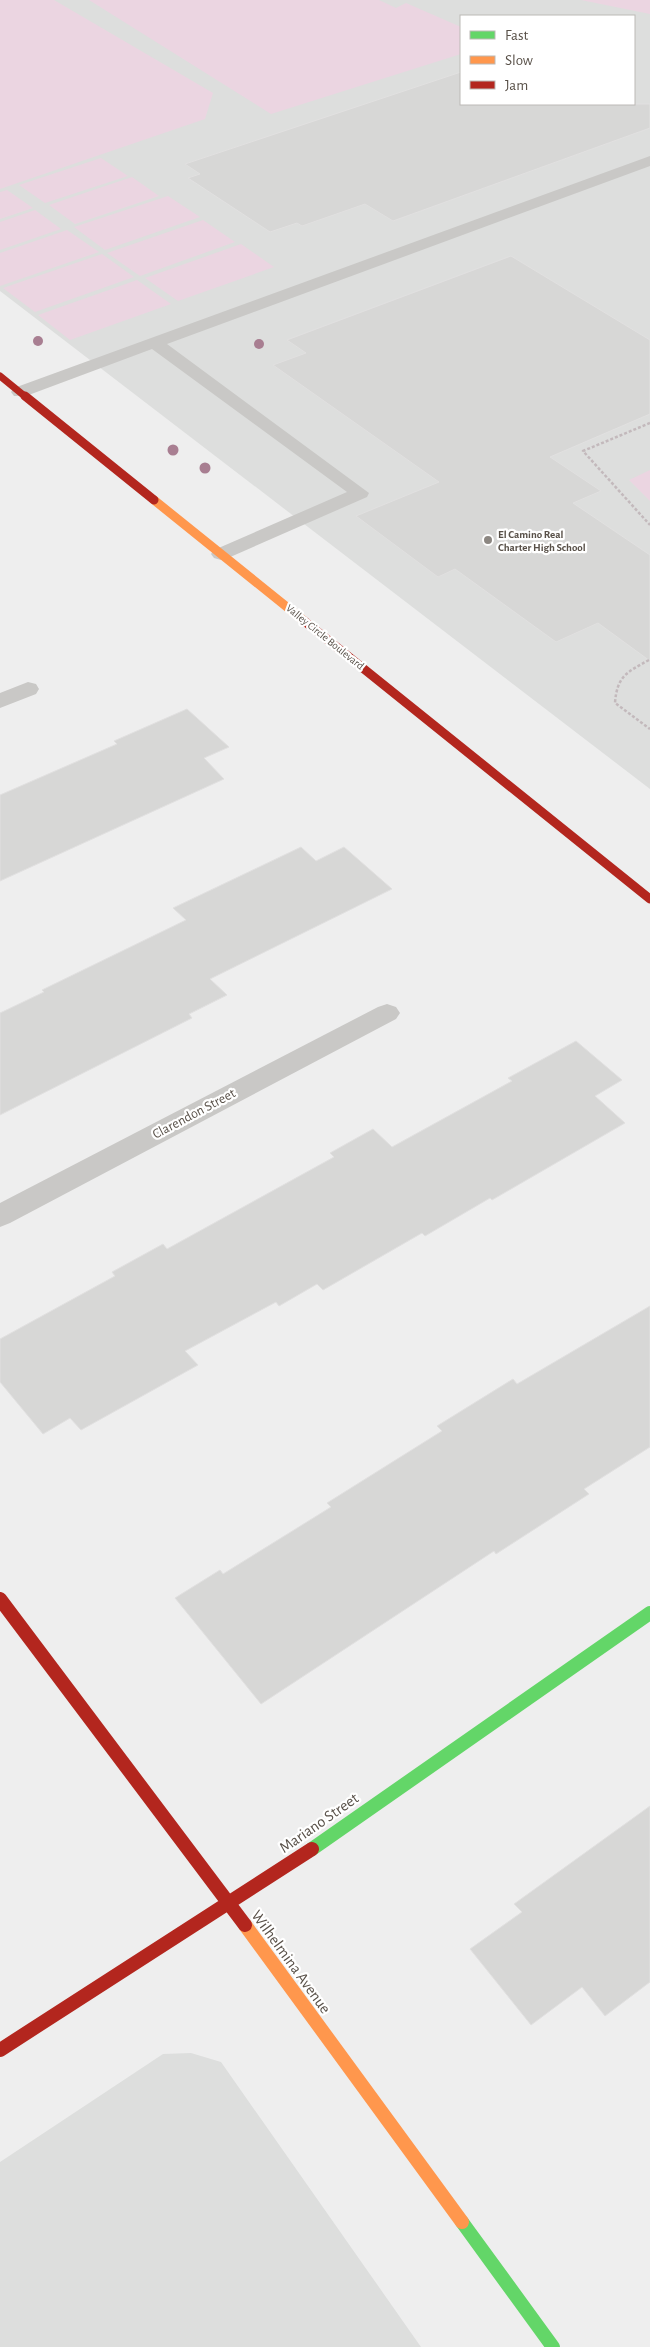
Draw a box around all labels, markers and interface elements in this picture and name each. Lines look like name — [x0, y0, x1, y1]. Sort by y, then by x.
legend — [460, 15, 635, 105]
text: Fast — [505, 28, 529, 43]
text: Slow — [505, 53, 533, 68]
text: Jam — [505, 78, 528, 93]
place label: El Camino Real Charter High School — [498, 529, 586, 553]
marker: El Camino Real Charter High School — [482, 534, 494, 546]
street label: Valley Circle Boulevard — [284, 602, 366, 672]
street label: Clarendon Street — [150, 1086, 238, 1142]
street label: Mariano Street — [277, 1790, 361, 1856]
street label: Wilhelmina Avenue — [248, 1907, 334, 2017]

